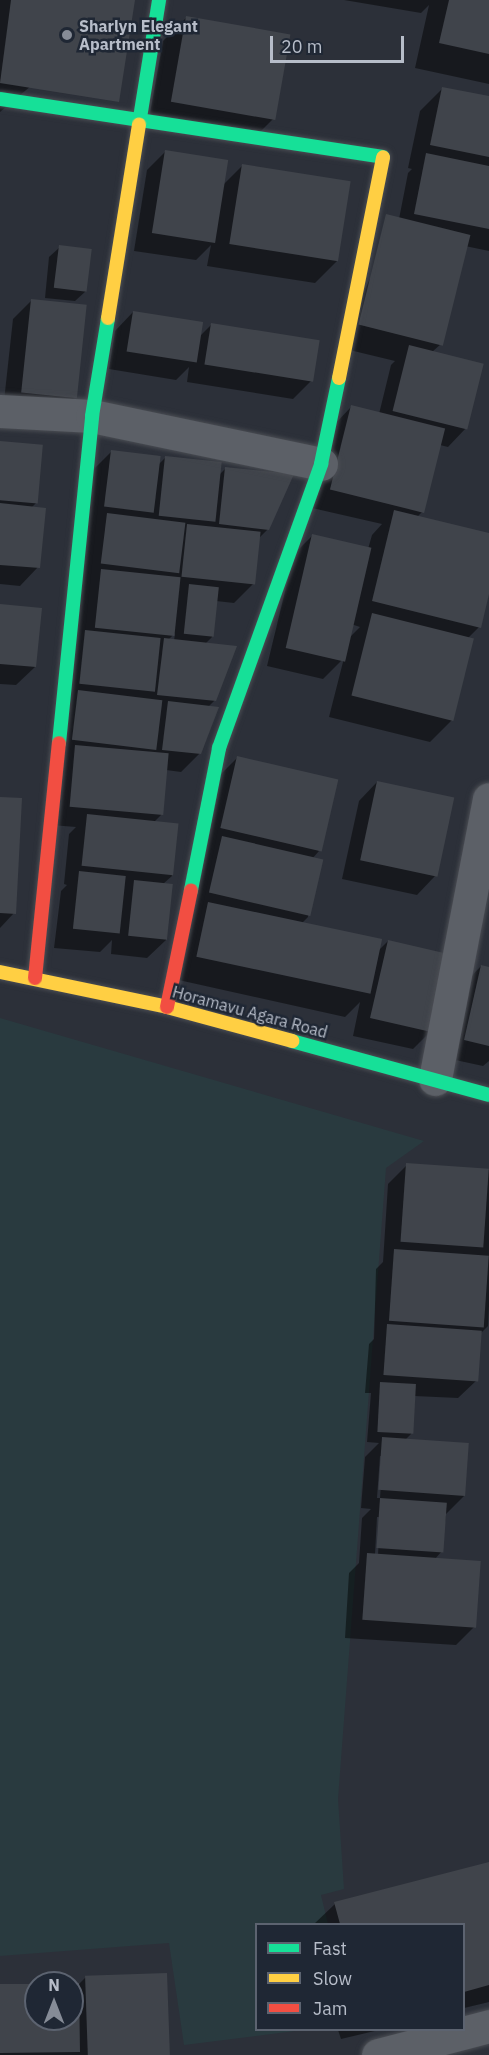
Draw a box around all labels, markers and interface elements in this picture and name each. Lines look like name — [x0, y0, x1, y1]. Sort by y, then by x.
place label: Sharlyn Elegant Apartment — [79, 16, 198, 54]
scale bar — [273, 24, 406, 62]
marker: Sharlyn Elegant Apartment — [60, 28, 74, 42]
text: 20 m — [281, 35, 323, 58]
street label: Horamavu Agara Road — [170, 982, 330, 1042]
legend — [255, 1923, 465, 2031]
text: Fast — [313, 1937, 347, 1960]
text: Slow — [313, 1967, 352, 1990]
north arrow — [24, 1971, 84, 2031]
text: N — [48, 1975, 60, 1995]
text: Jam — [313, 1997, 348, 2020]

